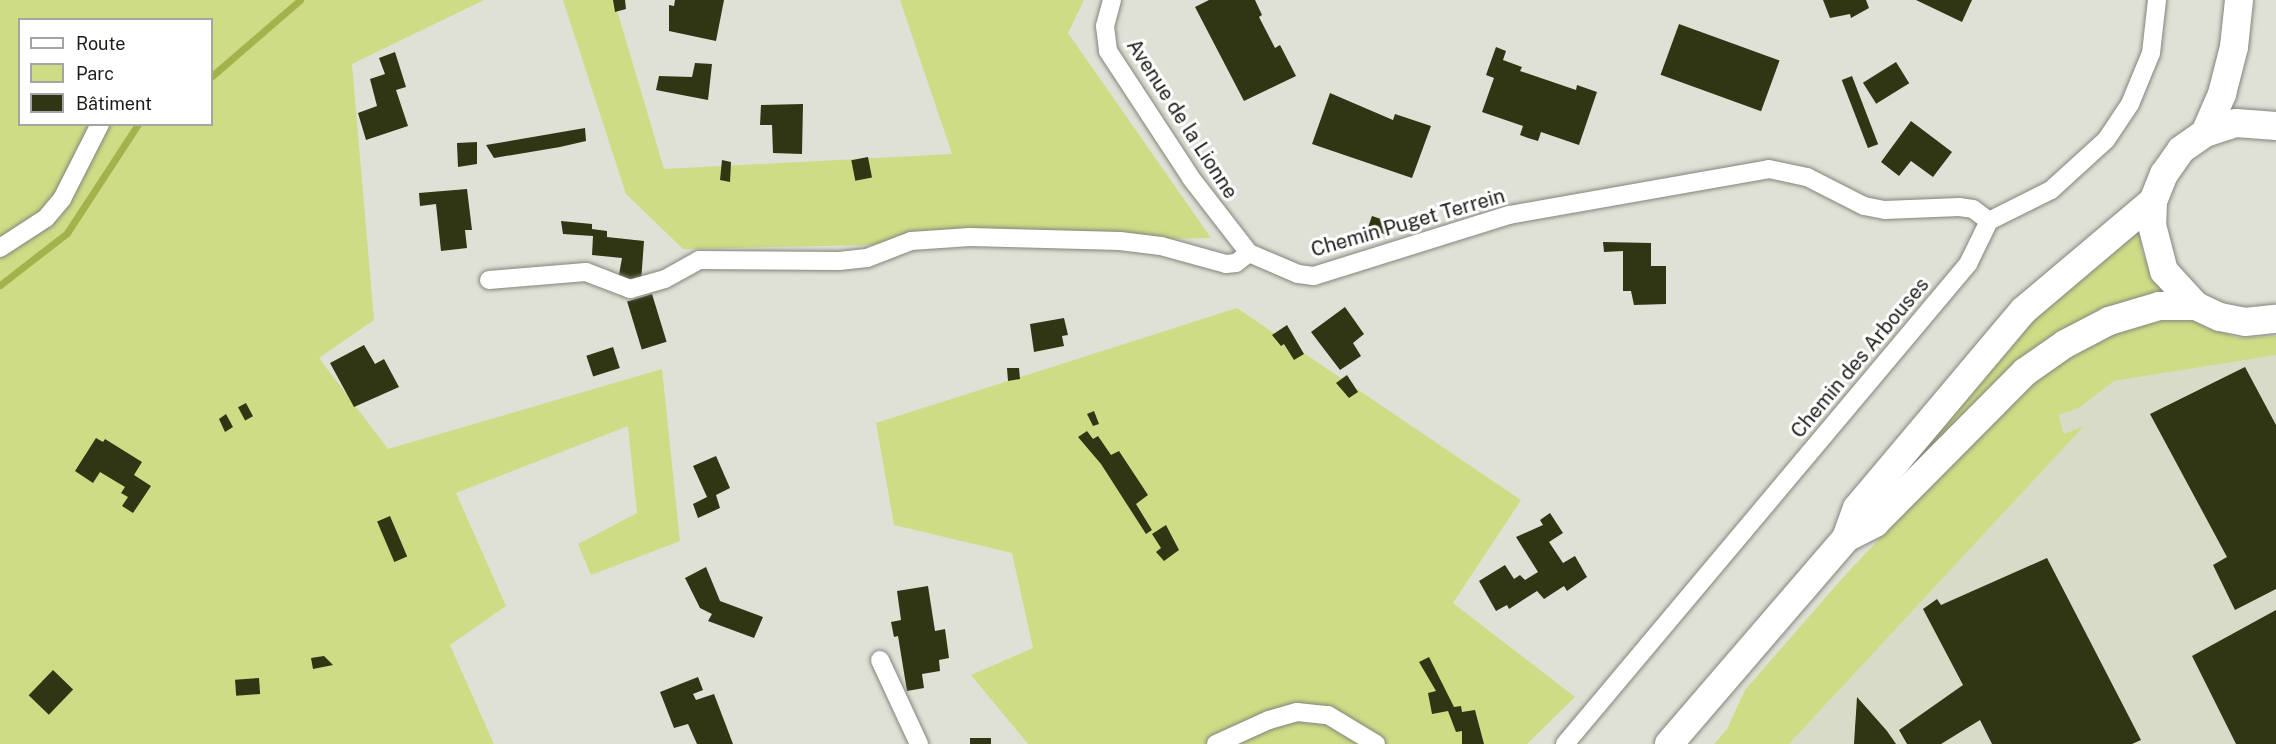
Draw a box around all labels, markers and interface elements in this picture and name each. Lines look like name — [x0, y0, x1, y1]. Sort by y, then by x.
legend — [18, 18, 213, 126]
text: Route — [76, 33, 125, 54]
street label: Avenue de la Lionne — [1121, 35, 1243, 203]
text: Parc — [76, 63, 114, 84]
text: Bâtiment — [76, 93, 152, 114]
street label: Chemin Puget Terrein — [1308, 184, 1508, 262]
street label: Chemin des Arbouses — [1786, 273, 1934, 443]

